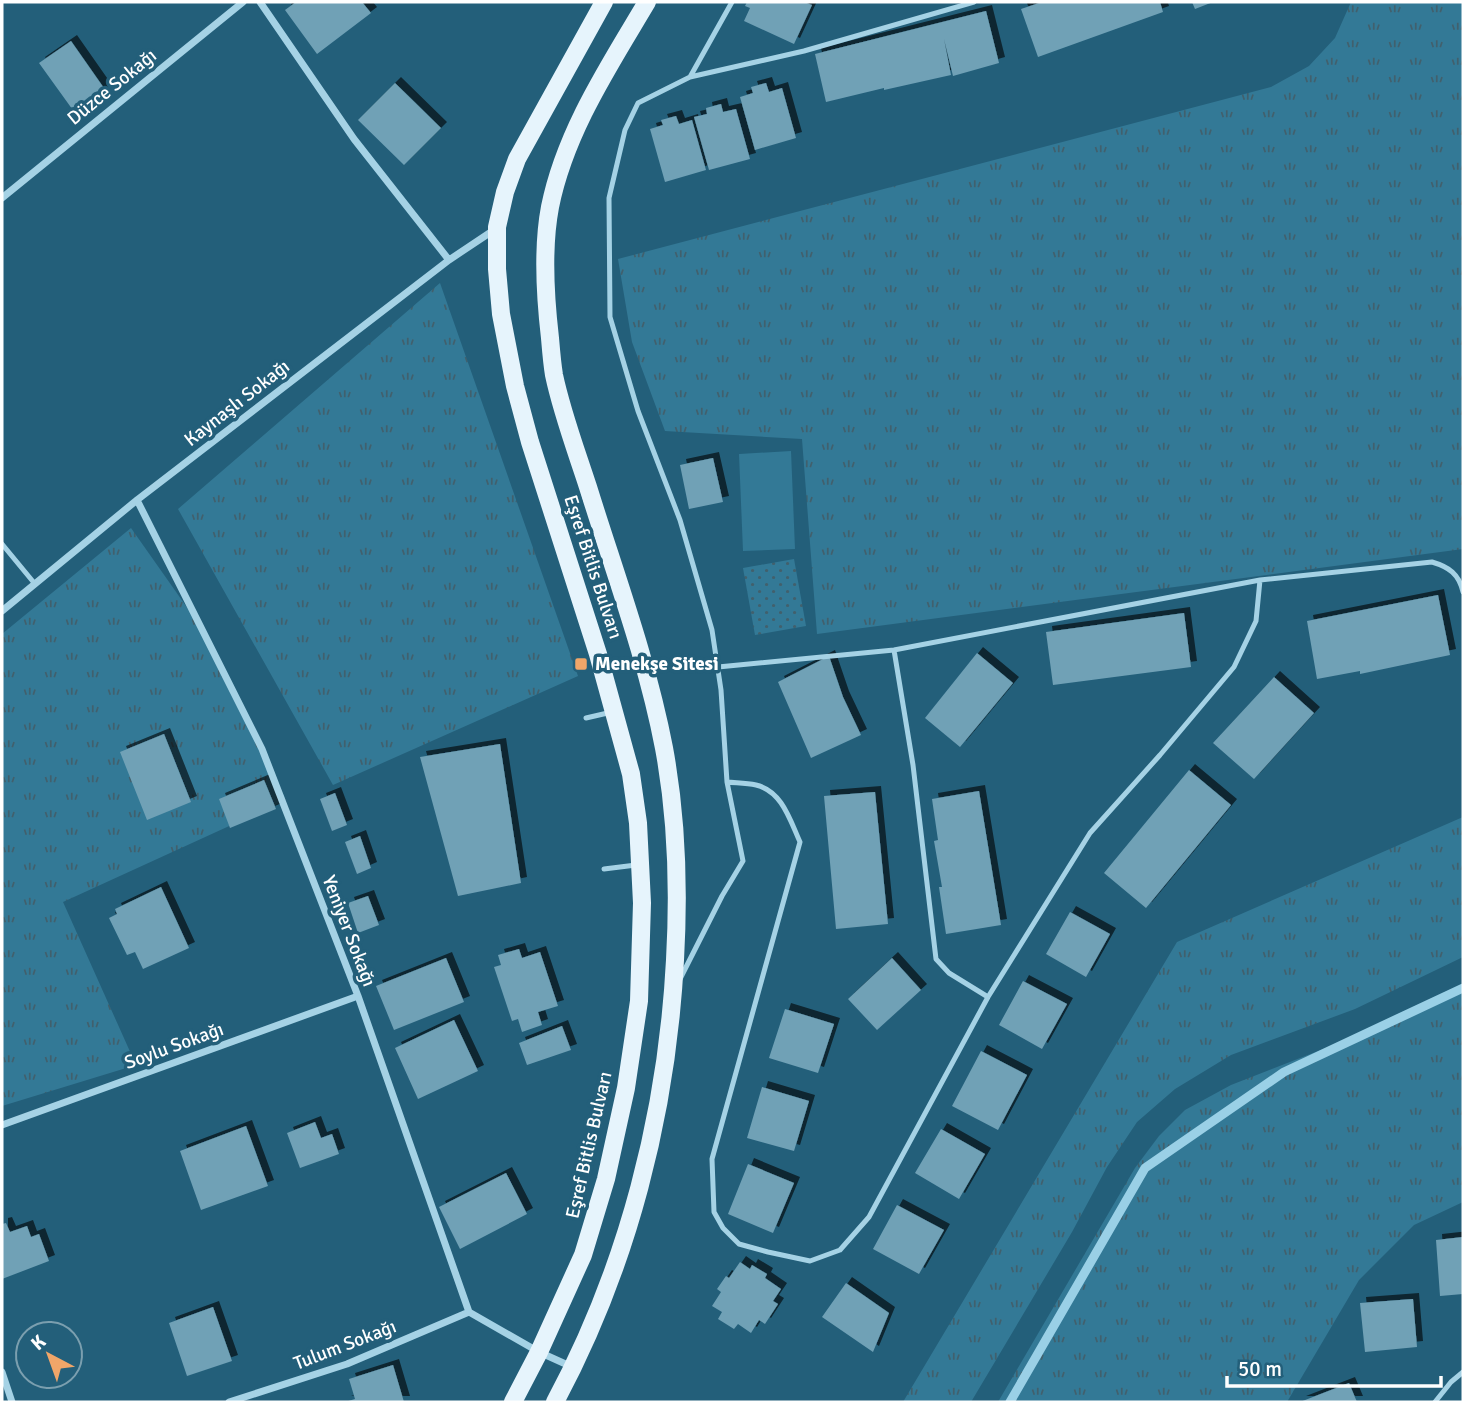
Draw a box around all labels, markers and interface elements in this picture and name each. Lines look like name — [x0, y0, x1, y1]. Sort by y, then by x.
street label: Düzce Sokağı — [62, 44, 162, 130]
street label: Kaynaşlı Sokağı — [179, 354, 295, 452]
street label: Eşref Bitlis Bulvarı — [558, 492, 628, 642]
place label: Menekşe Sitesi — [595, 652, 719, 676]
marker: Menekşe Sitesi — [573, 656, 589, 672]
street label: Yeniyer Sokağı — [317, 872, 381, 990]
street label: Soylu Sokağı — [121, 1017, 227, 1075]
street label: Eşref Bitlis Bulvarı — [560, 1069, 618, 1221]
street label: Tulum Sokağı — [290, 1314, 400, 1376]
north arrow — [14, 1320, 84, 1390]
text: K — [26, 1330, 51, 1356]
scale bar — [1227, 1344, 1440, 1388]
text: 50 m — [1238, 1356, 1282, 1382]

